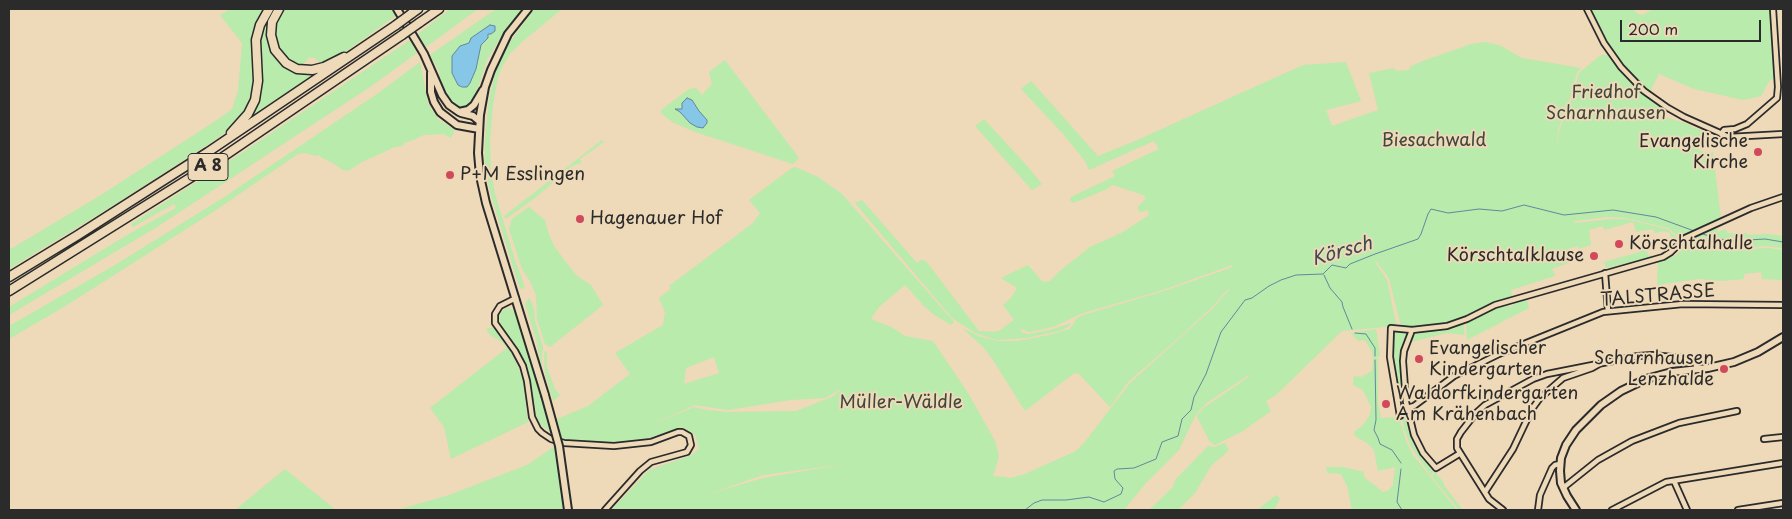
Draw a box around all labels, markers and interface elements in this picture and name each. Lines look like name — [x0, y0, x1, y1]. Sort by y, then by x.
scale bar — [1622, 10, 1763, 42]
text: 200 m — [1628, 17, 1678, 40]
park label: Friedhof Scharnhausen — [1546, 82, 1666, 125]
park label: Biesachwald — [1381, 130, 1487, 152]
place label: Evangelische Kirche — [1639, 131, 1748, 173]
marker: Evangelische Kirche — [1752, 146, 1764, 158]
road number: A 8 — [188, 154, 228, 180]
place label: P+M Esslingen — [460, 164, 585, 186]
marker: P+M Esslingen — [444, 169, 456, 181]
place label: Hagenauer Hof — [590, 208, 722, 230]
marker: Hagenauer Hof — [574, 213, 586, 225]
water label: Körsch — [1309, 232, 1375, 272]
place label: Körschtalhalle — [1629, 233, 1753, 255]
marker: Körschtalhalle — [1613, 238, 1625, 250]
place label: Körschtalklause — [1447, 245, 1584, 267]
marker: Körschtalklause — [1588, 250, 1600, 262]
street label: TALSTRASSE — [1600, 280, 1716, 312]
place label: Evangelischer Kindergarten — [1429, 338, 1546, 380]
place label: Scharnhausen Lenzhalde — [1594, 348, 1714, 390]
marker: Evangelischer Kindergarten — [1413, 353, 1425, 365]
marker: Scharnhausen Lenzhalde — [1718, 363, 1730, 375]
place label: Waldorfkindergarten Am Krähenbach — [1396, 383, 1578, 426]
park label: Müller-Wäldle — [839, 392, 963, 414]
marker: Waldorfkindergarten Am Krähenbach — [1380, 398, 1392, 410]

